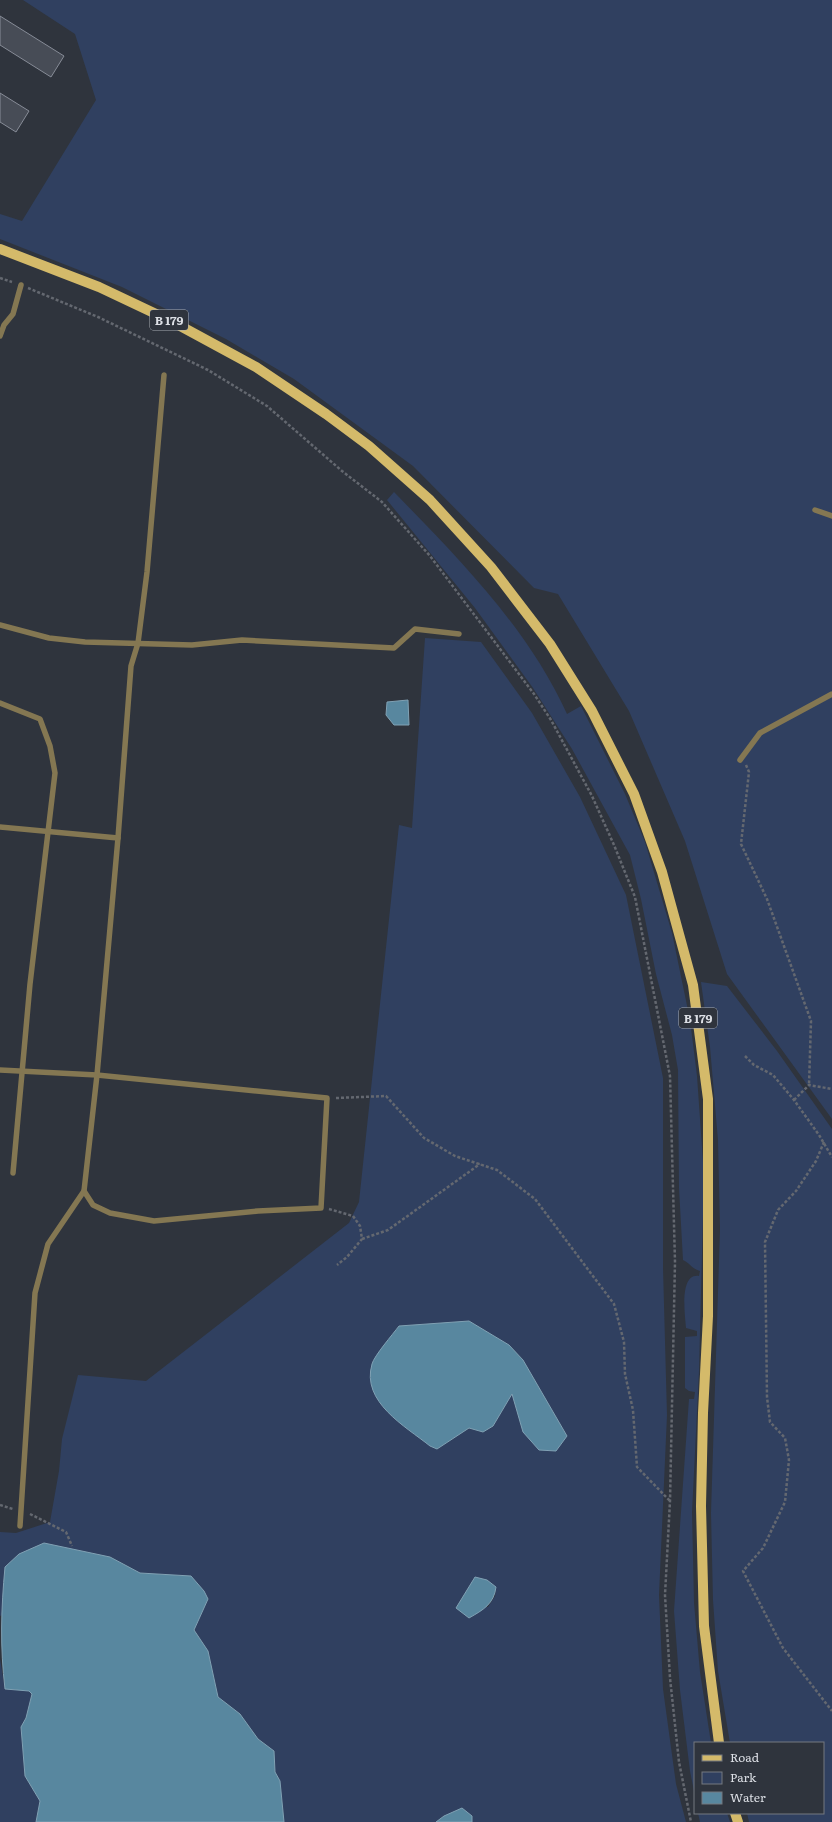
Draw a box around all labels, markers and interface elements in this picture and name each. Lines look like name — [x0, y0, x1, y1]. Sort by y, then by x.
road number: B 179 — [150, 310, 188, 330]
road number: B 179 — [679, 1008, 717, 1028]
legend — [694, 1742, 824, 1814]
text: Road — [730, 1748, 760, 1766]
text: Park — [730, 1768, 757, 1786]
text: Water — [730, 1788, 766, 1806]

